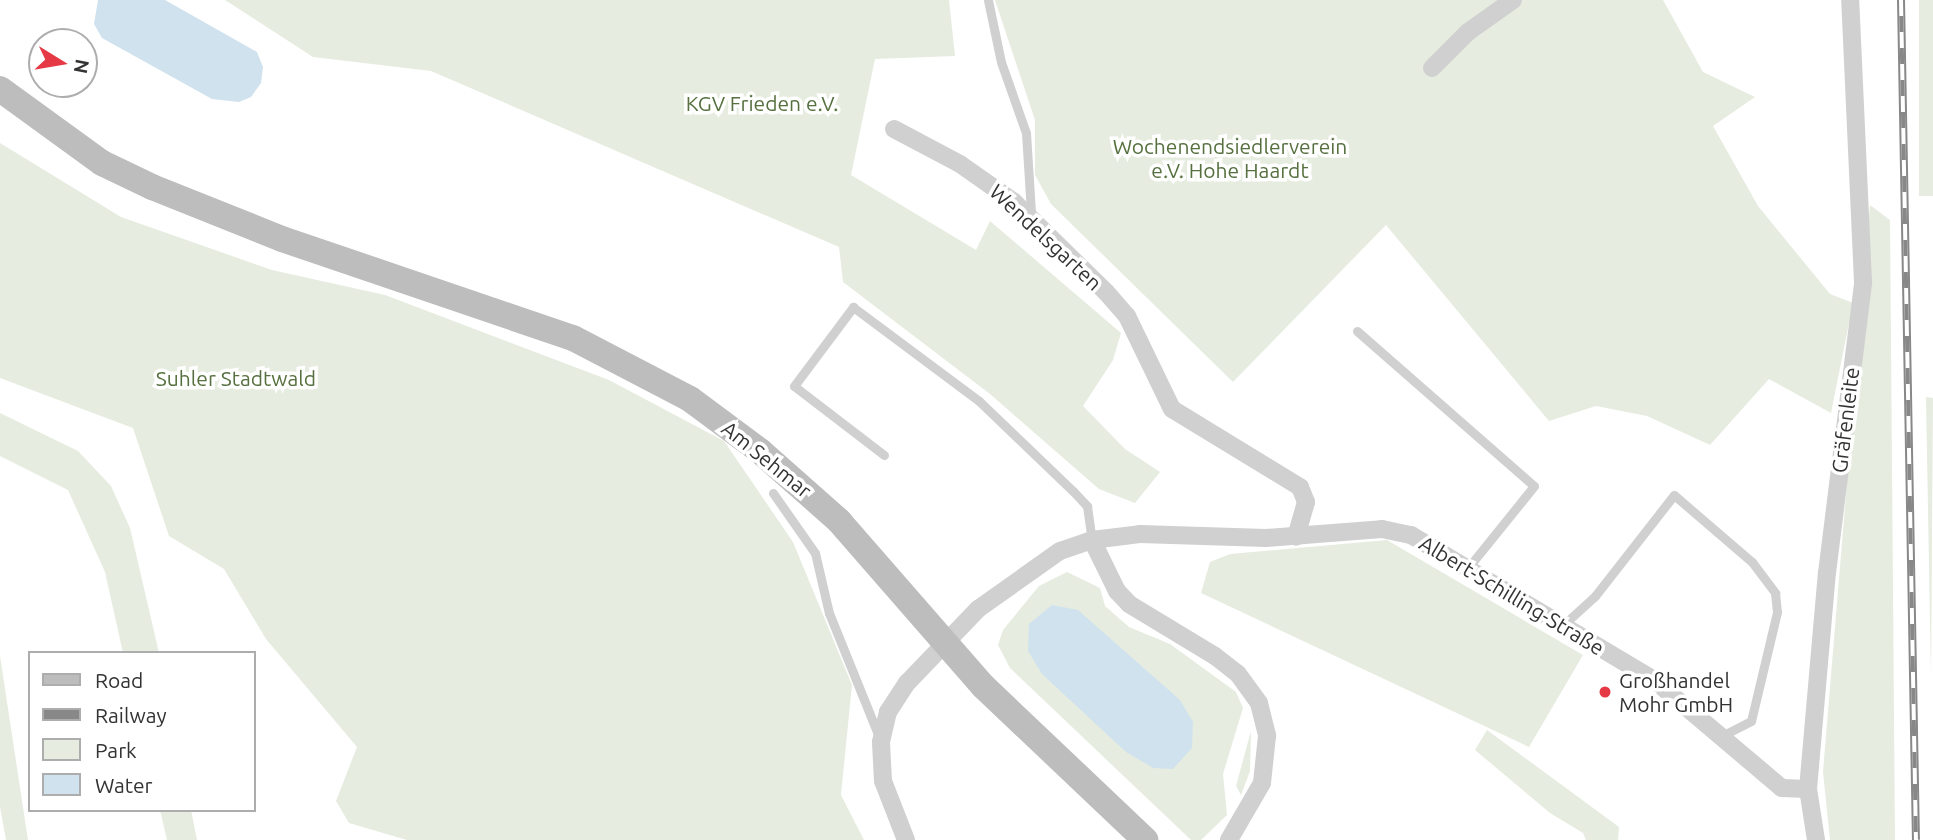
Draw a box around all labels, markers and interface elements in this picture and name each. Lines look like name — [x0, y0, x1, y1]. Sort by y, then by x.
north arrow — [28, 28, 98, 98]
text: N — [69, 58, 94, 76]
park label: KGV Frieden e.V. — [686, 90, 838, 116]
park label: Wochenendsiedlerverein e.V. Hohe Haardt — [1113, 133, 1347, 183]
street label: Wendelsgarten — [985, 179, 1107, 295]
park label: Suhler Stadtwald — [156, 365, 316, 391]
street label: Gräfenleite — [1826, 366, 1864, 474]
street label: Am Sehmar — [717, 415, 817, 503]
street label: Albert-Schilling-Straße — [1415, 530, 1609, 660]
legend — [28, 651, 256, 812]
place label: Großhandel Mohr GmbH — [1619, 667, 1733, 717]
text: Road — [95, 668, 143, 692]
marker: Großhandel Mohr GmbH — [1597, 684, 1613, 700]
text: Railway — [95, 703, 167, 727]
text: Park — [95, 738, 137, 762]
text: Water — [95, 773, 153, 797]

